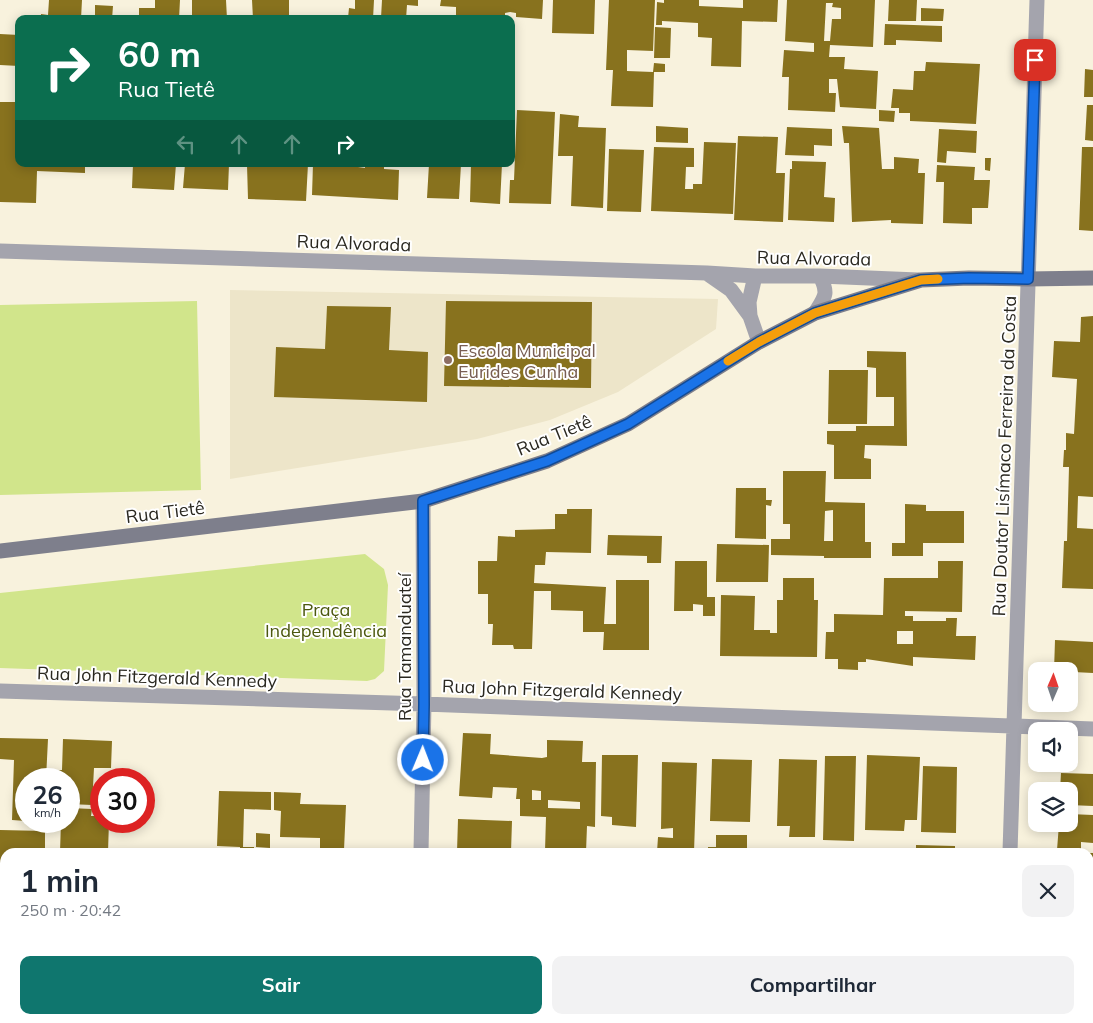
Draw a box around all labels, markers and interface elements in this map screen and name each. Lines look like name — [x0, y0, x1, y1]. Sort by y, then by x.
text: 60 m — [118, 32, 201, 76]
icon: right — [35, 35, 100, 100]
pin — [1014, 39, 1056, 81]
icon: arrive — [1021, 46, 1049, 74]
text: Rua Tietê — [118, 75, 215, 103]
icon: left — [172, 130, 200, 158]
icon: ahead — [225, 130, 253, 158]
icon: ahead — [278, 130, 306, 158]
icon: right — [331, 130, 359, 158]
street label: Rua Alvorada — [296, 230, 412, 256]
street label: Rua Alvorada — [757, 246, 871, 270]
street label: Rua Doutor Lisímaco Ferreira da Costa — [987, 295, 1021, 617]
place label: Escola Municipal Eurides Cunha — [458, 339, 596, 383]
marker: Escola Municipal Eurides Cunha — [442, 354, 454, 366]
street label: Rua Tietê — [513, 409, 595, 461]
street label: Rua Tietê — [124, 496, 206, 528]
street label: Rua Tamanduateí — [393, 571, 416, 721]
park label: Praça Independência — [265, 598, 387, 642]
street label: Rua John Fitzgerald Kennedy — [37, 661, 278, 693]
north arrow — [1028, 662, 1078, 712]
map controls — [1028, 662, 1078, 832]
street label: Rua John Fitzgerald Kennedy — [442, 674, 683, 706]
button: sound — [1028, 722, 1078, 772]
position arrow — [396, 733, 448, 785]
speed limit sign: 30 — [90, 768, 155, 833]
text: 26 — [32, 779, 63, 810]
button: layers — [1028, 782, 1078, 832]
text: km/h — [34, 805, 61, 820]
text: 1 min — [20, 862, 99, 900]
button: close — [1022, 865, 1074, 917]
text: 250 m · 20:42 — [20, 900, 121, 920]
button: Sair — [20, 956, 542, 1014]
button: Compartilhar — [552, 956, 1074, 1014]

